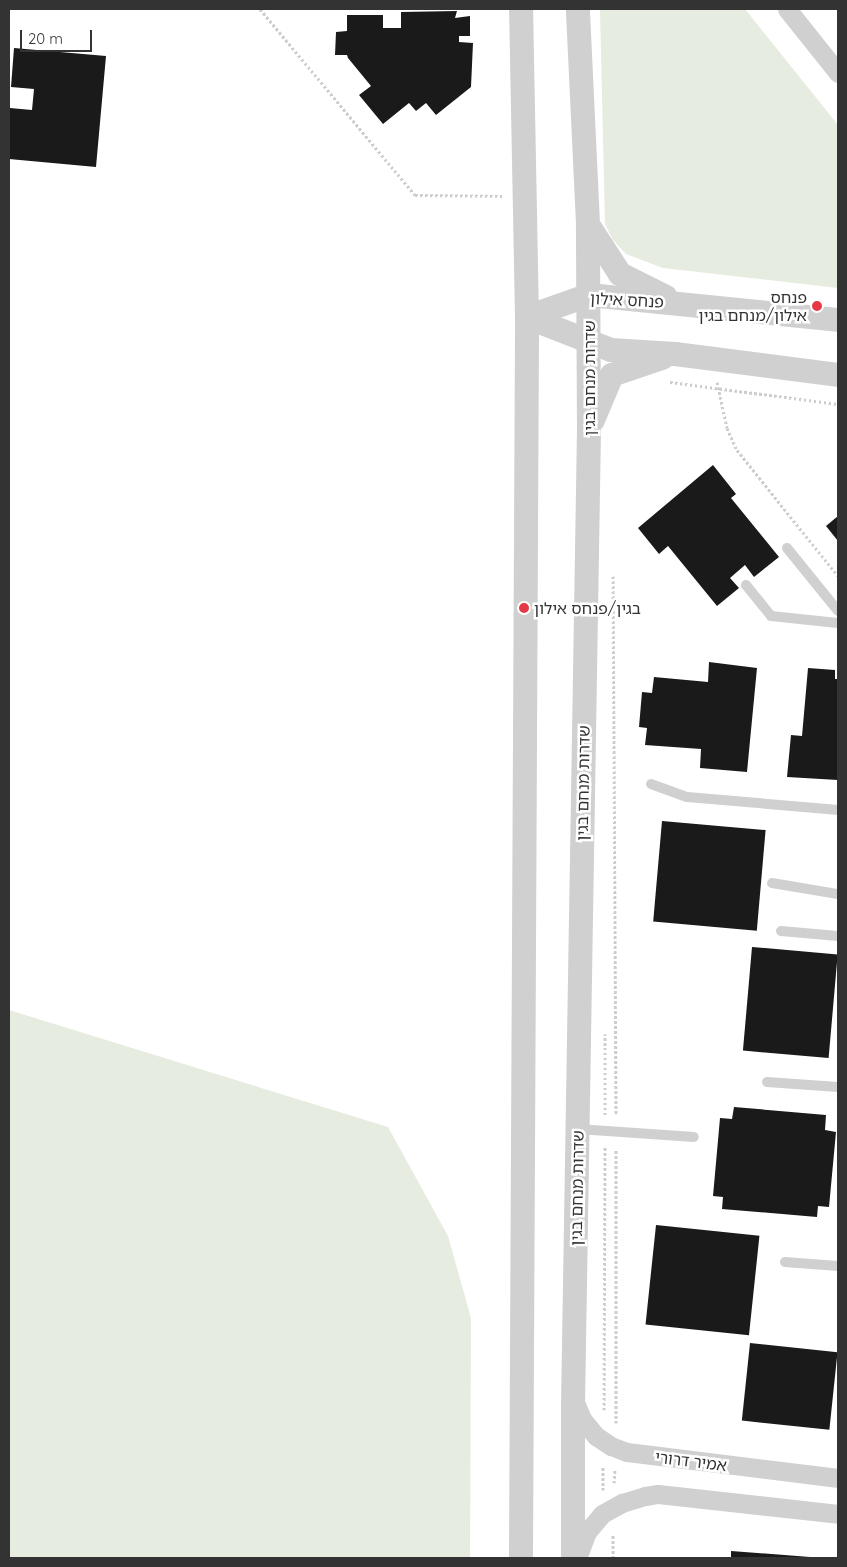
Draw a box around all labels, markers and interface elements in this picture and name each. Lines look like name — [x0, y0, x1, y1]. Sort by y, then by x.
scale bar — [22, 20, 95, 52]
text: 20 m — [28, 29, 63, 48]
place label: פנחס אילון/מנחם בגין — [699, 287, 807, 325]
street label: פנחס אילון — [590, 288, 664, 312]
marker: פנחס אילון/מנחם בגין — [811, 300, 823, 312]
street label: שדרות מנחם בגין — [579, 320, 599, 436]
place label: בגין/פנחס אילון — [534, 598, 641, 618]
marker: בגין/פנחס אילון — [518, 602, 530, 614]
street label: שדרות מנחם בגין — [572, 725, 594, 841]
street label: שדרות מנחם בגין — [566, 1130, 588, 1246]
street label: אמיר דרורי — [654, 1447, 728, 1475]

